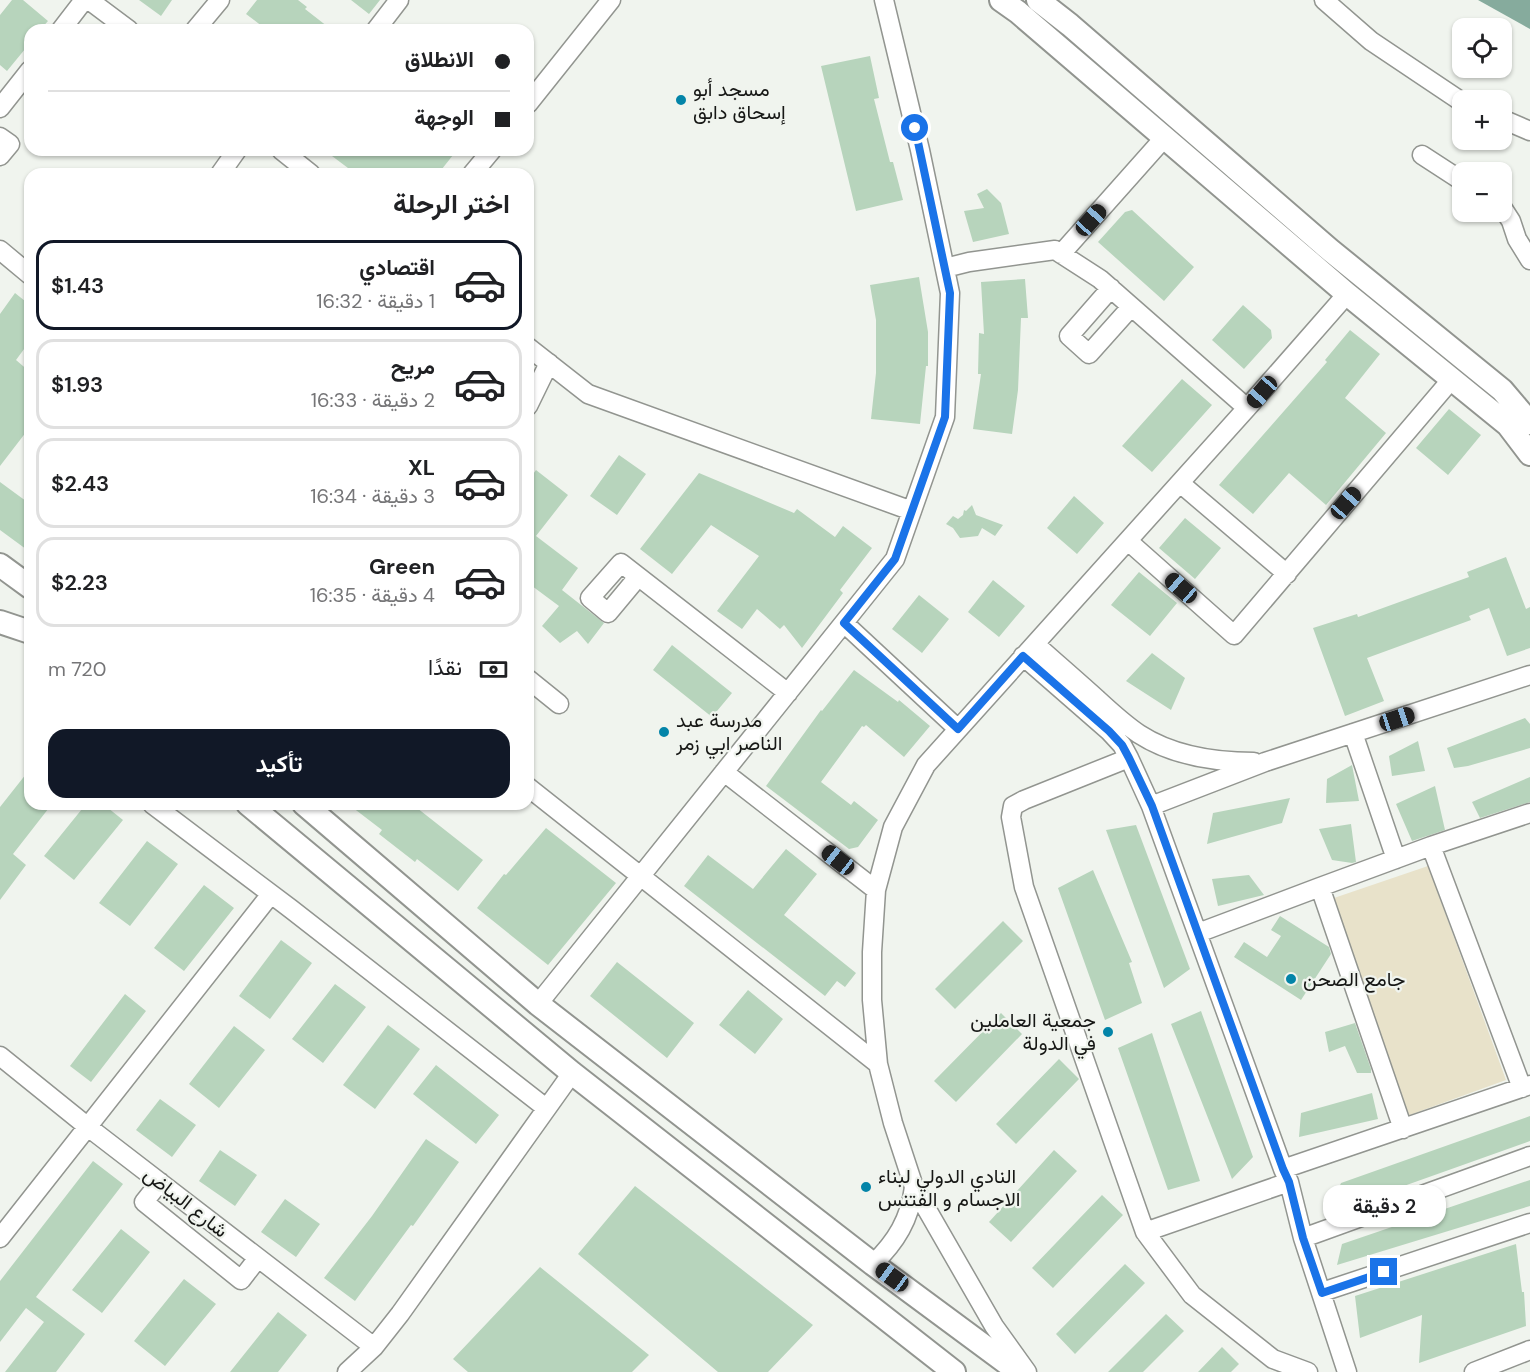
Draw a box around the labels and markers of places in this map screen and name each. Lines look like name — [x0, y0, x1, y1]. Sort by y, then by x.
place label: مسجد أبو إسحاق دابق — [693, 76, 786, 125]
marker: مسجد أبو إسحاق دابق — [674, 93, 688, 107]
place label: مدرسة عبد الناصر ابي زمر — [675, 707, 783, 760]
marker: مدرسة عبد الناصر ابي زمر — [657, 725, 671, 739]
place label: جامع الصحن — [1303, 966, 1405, 993]
marker: جامع الصحن — [1284, 972, 1298, 986]
place label: جمعية العاملين في الدولة — [970, 1007, 1096, 1060]
marker: جمعية العاملين في الدولة — [1101, 1025, 1115, 1039]
place label: النادي الدولي لبناء الاجسام و الفتنس — [878, 1163, 1020, 1212]
marker: النادي الدولي لبناء الاجسام و الفتنس — [859, 1180, 873, 1194]

